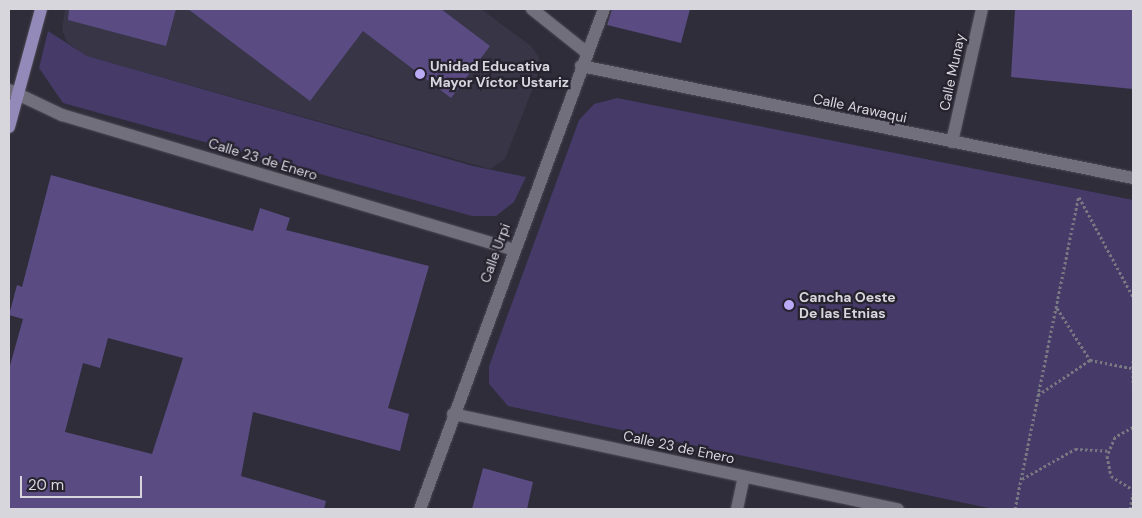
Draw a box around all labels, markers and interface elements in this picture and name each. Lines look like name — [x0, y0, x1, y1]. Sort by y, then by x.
street label: Calle Munay — [936, 32, 968, 112]
place label: Unidad Educativa Mayor Víctor Ustariz — [430, 58, 569, 90]
marker: Unidad Educativa Mayor Víctor Ustariz — [414, 68, 426, 80]
street label: Calle Arawaqui — [811, 90, 909, 126]
street label: Calle 23 de Enero — [206, 134, 320, 184]
street label: Calle Urpi — [476, 221, 514, 285]
place label: Cancha Oeste De las Etnias — [799, 289, 896, 322]
marker: Cancha Oeste De las Etnias — [783, 299, 795, 311]
street label: Calle 23 de Enero — [622, 427, 736, 467]
scale bar — [22, 466, 145, 498]
text: 20 m — [28, 475, 64, 495]

